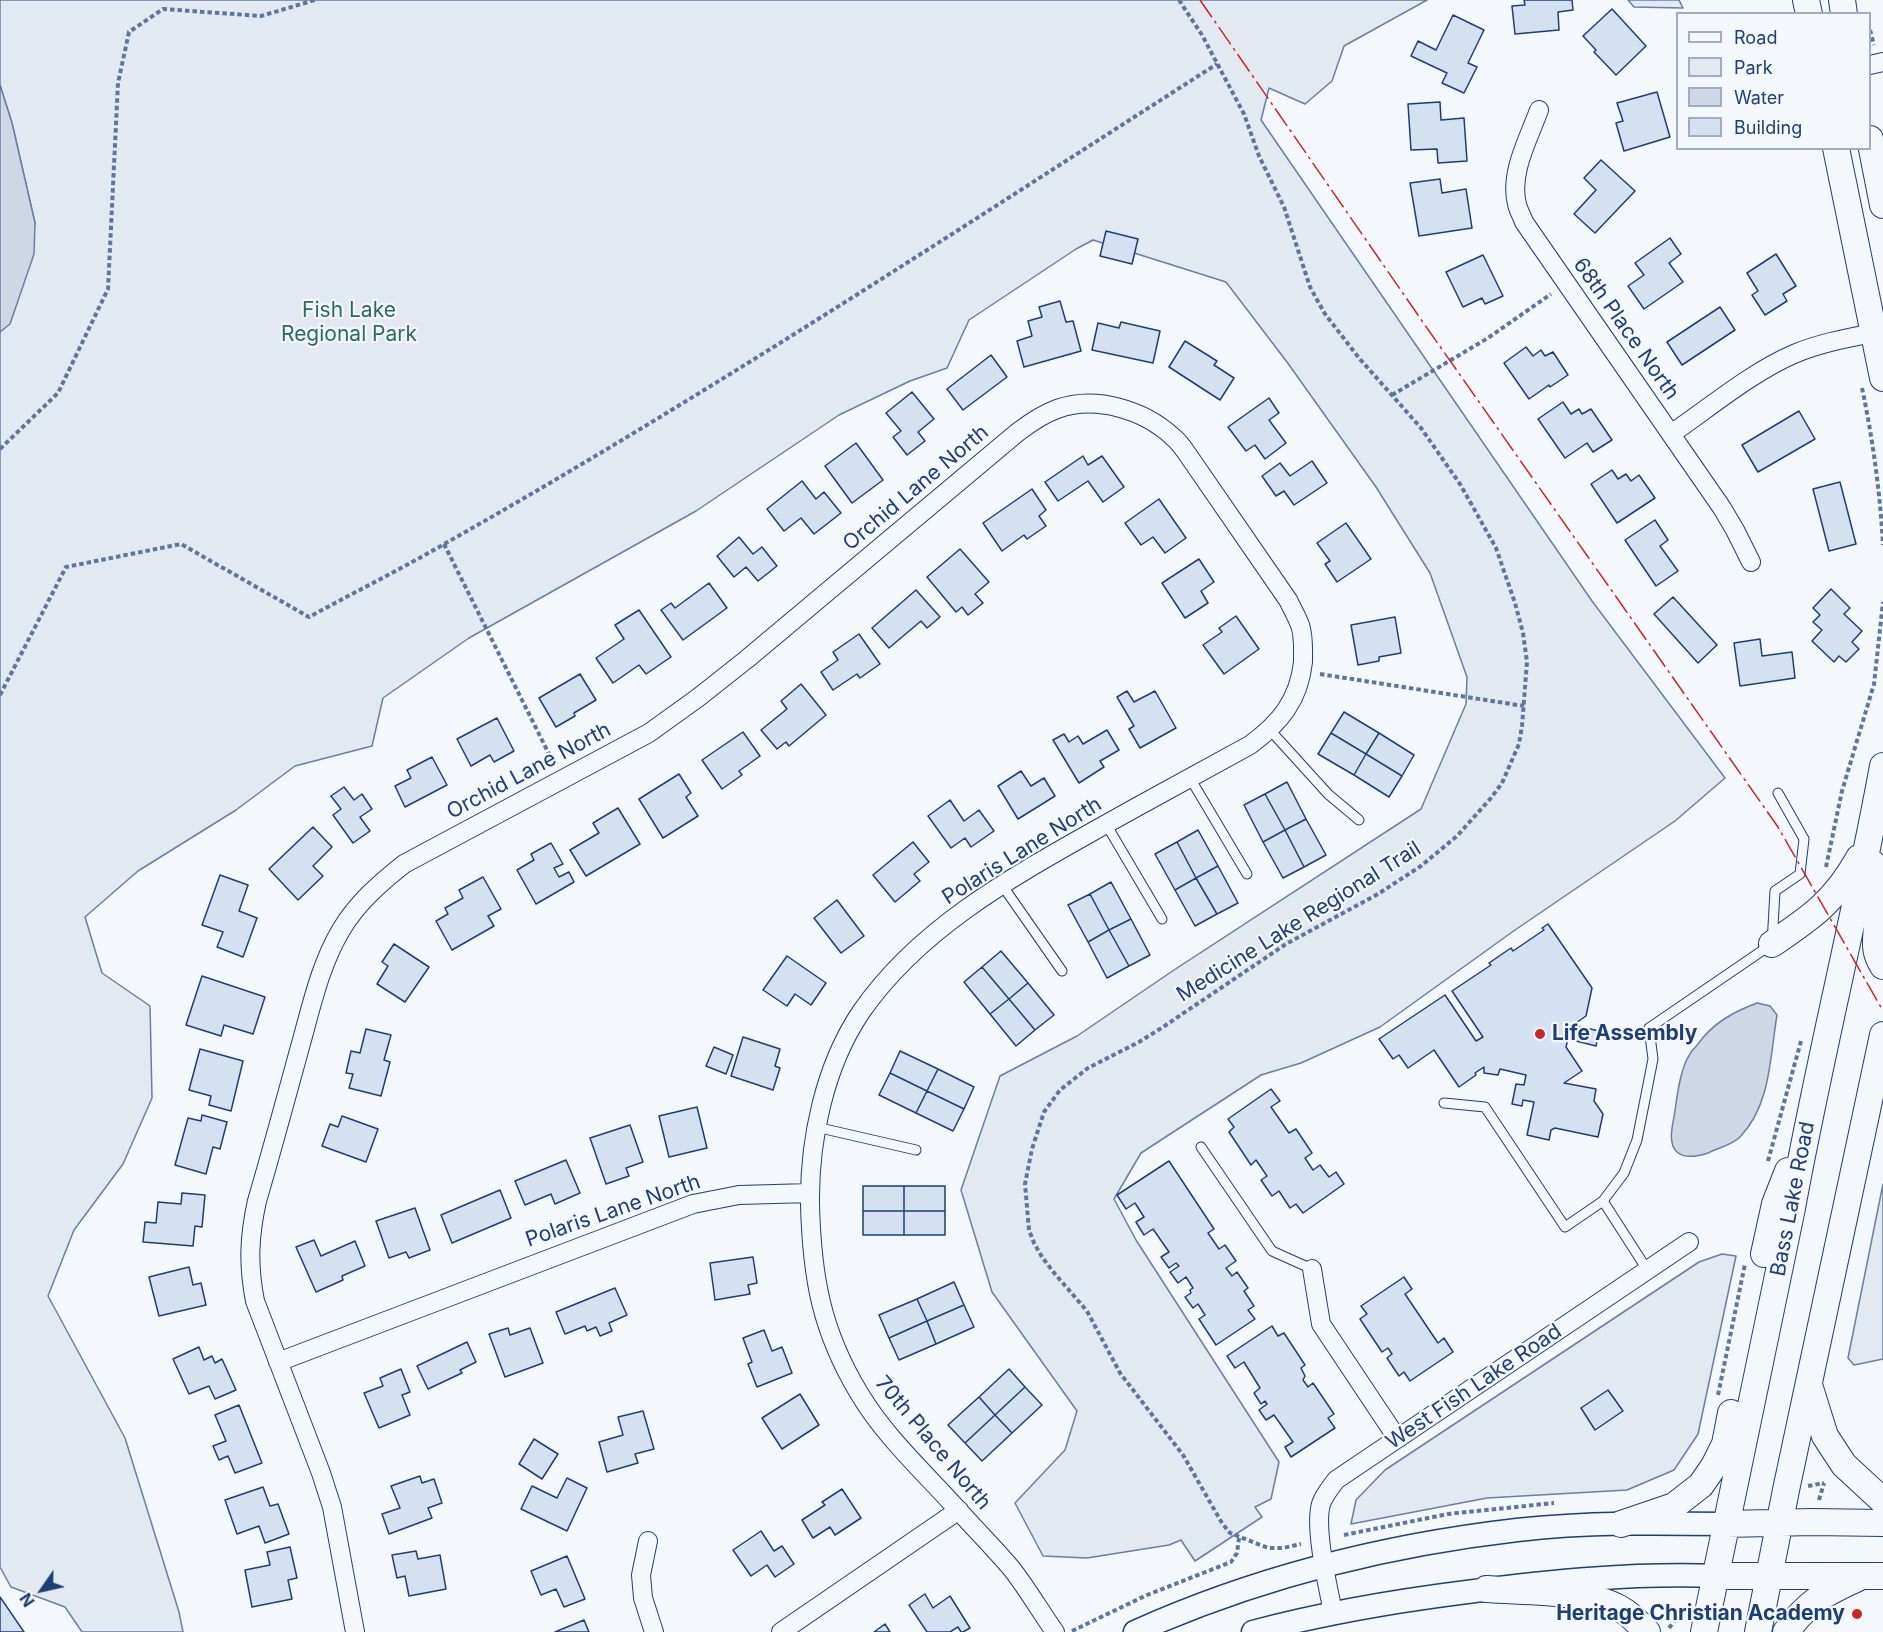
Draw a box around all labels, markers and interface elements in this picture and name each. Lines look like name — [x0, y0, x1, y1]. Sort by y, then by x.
legend — [1676, 12, 1871, 150]
text: Road — [1734, 27, 1777, 48]
text: Park — [1734, 57, 1773, 78]
text: Water — [1734, 87, 1784, 108]
text: Building — [1734, 117, 1802, 138]
street label: 68th Place North — [1568, 253, 1684, 405]
park label: Fish Lake Regional Park — [281, 298, 417, 348]
street label: Orchid Lane North — [838, 420, 994, 556]
street label: Orchid Lane North — [443, 717, 615, 825]
street label: Polaris Lane North — [938, 792, 1106, 910]
street label: Medicine Lake Regional Trail — [1172, 836, 1426, 1008]
place label: Life Assembly — [1552, 1021, 1697, 1047]
marker: Life Assembly — [1533, 1027, 1547, 1041]
street label: Bass Lake Road — [1766, 1119, 1820, 1279]
street label: Polaris Lane North — [522, 1169, 704, 1253]
street label: West Fish Lake Road — [1382, 1319, 1566, 1455]
street label: 70th Place North — [870, 1371, 996, 1515]
north arrow — [12, 1560, 72, 1620]
text: N — [15, 1589, 39, 1611]
place label: Heritage Christian Academy — [1556, 1601, 1845, 1627]
marker: Heritage Christian Academy — [1850, 1607, 1864, 1621]

